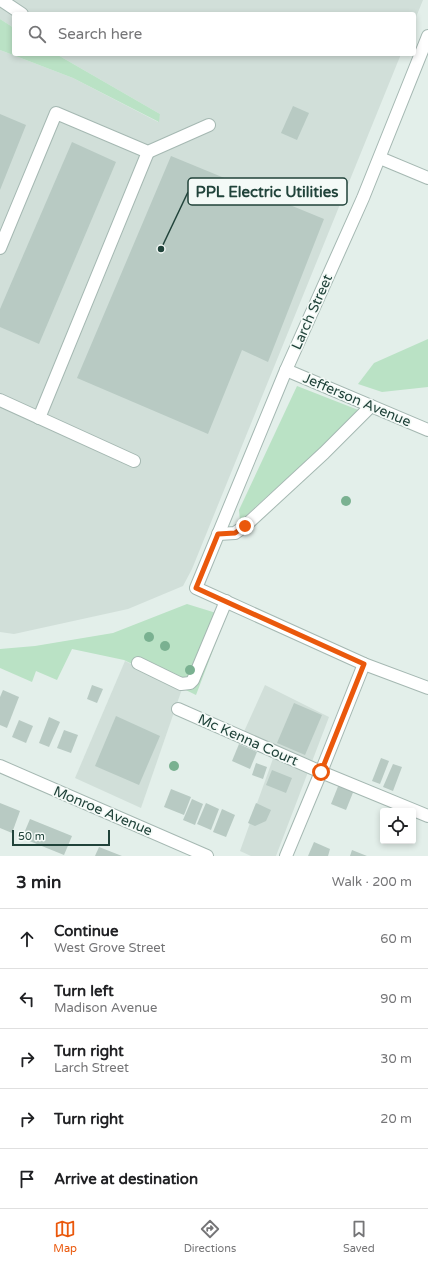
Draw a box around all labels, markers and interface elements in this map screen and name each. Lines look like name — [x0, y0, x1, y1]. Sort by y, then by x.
search box — [12, 12, 416, 56]
icon: search — [26, 23, 48, 45]
text: Search here — [58, 25, 142, 43]
callout: PPL Electric Utilities — [188, 178, 347, 205]
text: PPL Electric Utilities — [196, 183, 338, 201]
street label: Larch Street — [288, 271, 336, 352]
street label: Jefferson Avenue — [300, 370, 414, 430]
route end — [236, 517, 254, 535]
street label: Mc Kenna Court — [195, 710, 301, 770]
route start — [312, 763, 330, 781]
street label: Monroe Avenue — [51, 783, 155, 840]
map controls — [380, 808, 416, 844]
button: locate — [380, 808, 416, 844]
scale bar — [12, 828, 110, 847]
text: 50 m — [18, 830, 45, 843]
text: 3 min — [16, 872, 61, 893]
text: Walk · 200 m — [332, 874, 412, 890]
text: Continue — [54, 922, 118, 940]
icon: ahead — [16, 928, 38, 950]
text: 60 m — [380, 931, 412, 947]
text: West Grove Street — [54, 940, 166, 956]
text: Turn left — [54, 982, 114, 1000]
icon: left — [16, 988, 38, 1010]
text: 90 m — [380, 991, 412, 1007]
text: Madison Avenue — [54, 1000, 157, 1016]
text: Turn right — [54, 1042, 124, 1060]
icon: right — [16, 1048, 38, 1070]
text: 30 m — [380, 1051, 412, 1067]
text: Larch Street — [54, 1060, 129, 1076]
icon: right — [16, 1108, 38, 1130]
text: Turn right — [54, 1110, 124, 1128]
text: 20 m — [380, 1111, 412, 1127]
icon: arrive — [16, 1168, 38, 1190]
text: Arrive at destination — [54, 1170, 198, 1188]
tab: Map — [53, 1218, 77, 1255]
tab: Directions — [184, 1218, 236, 1255]
tab: Saved — [343, 1218, 375, 1255]

